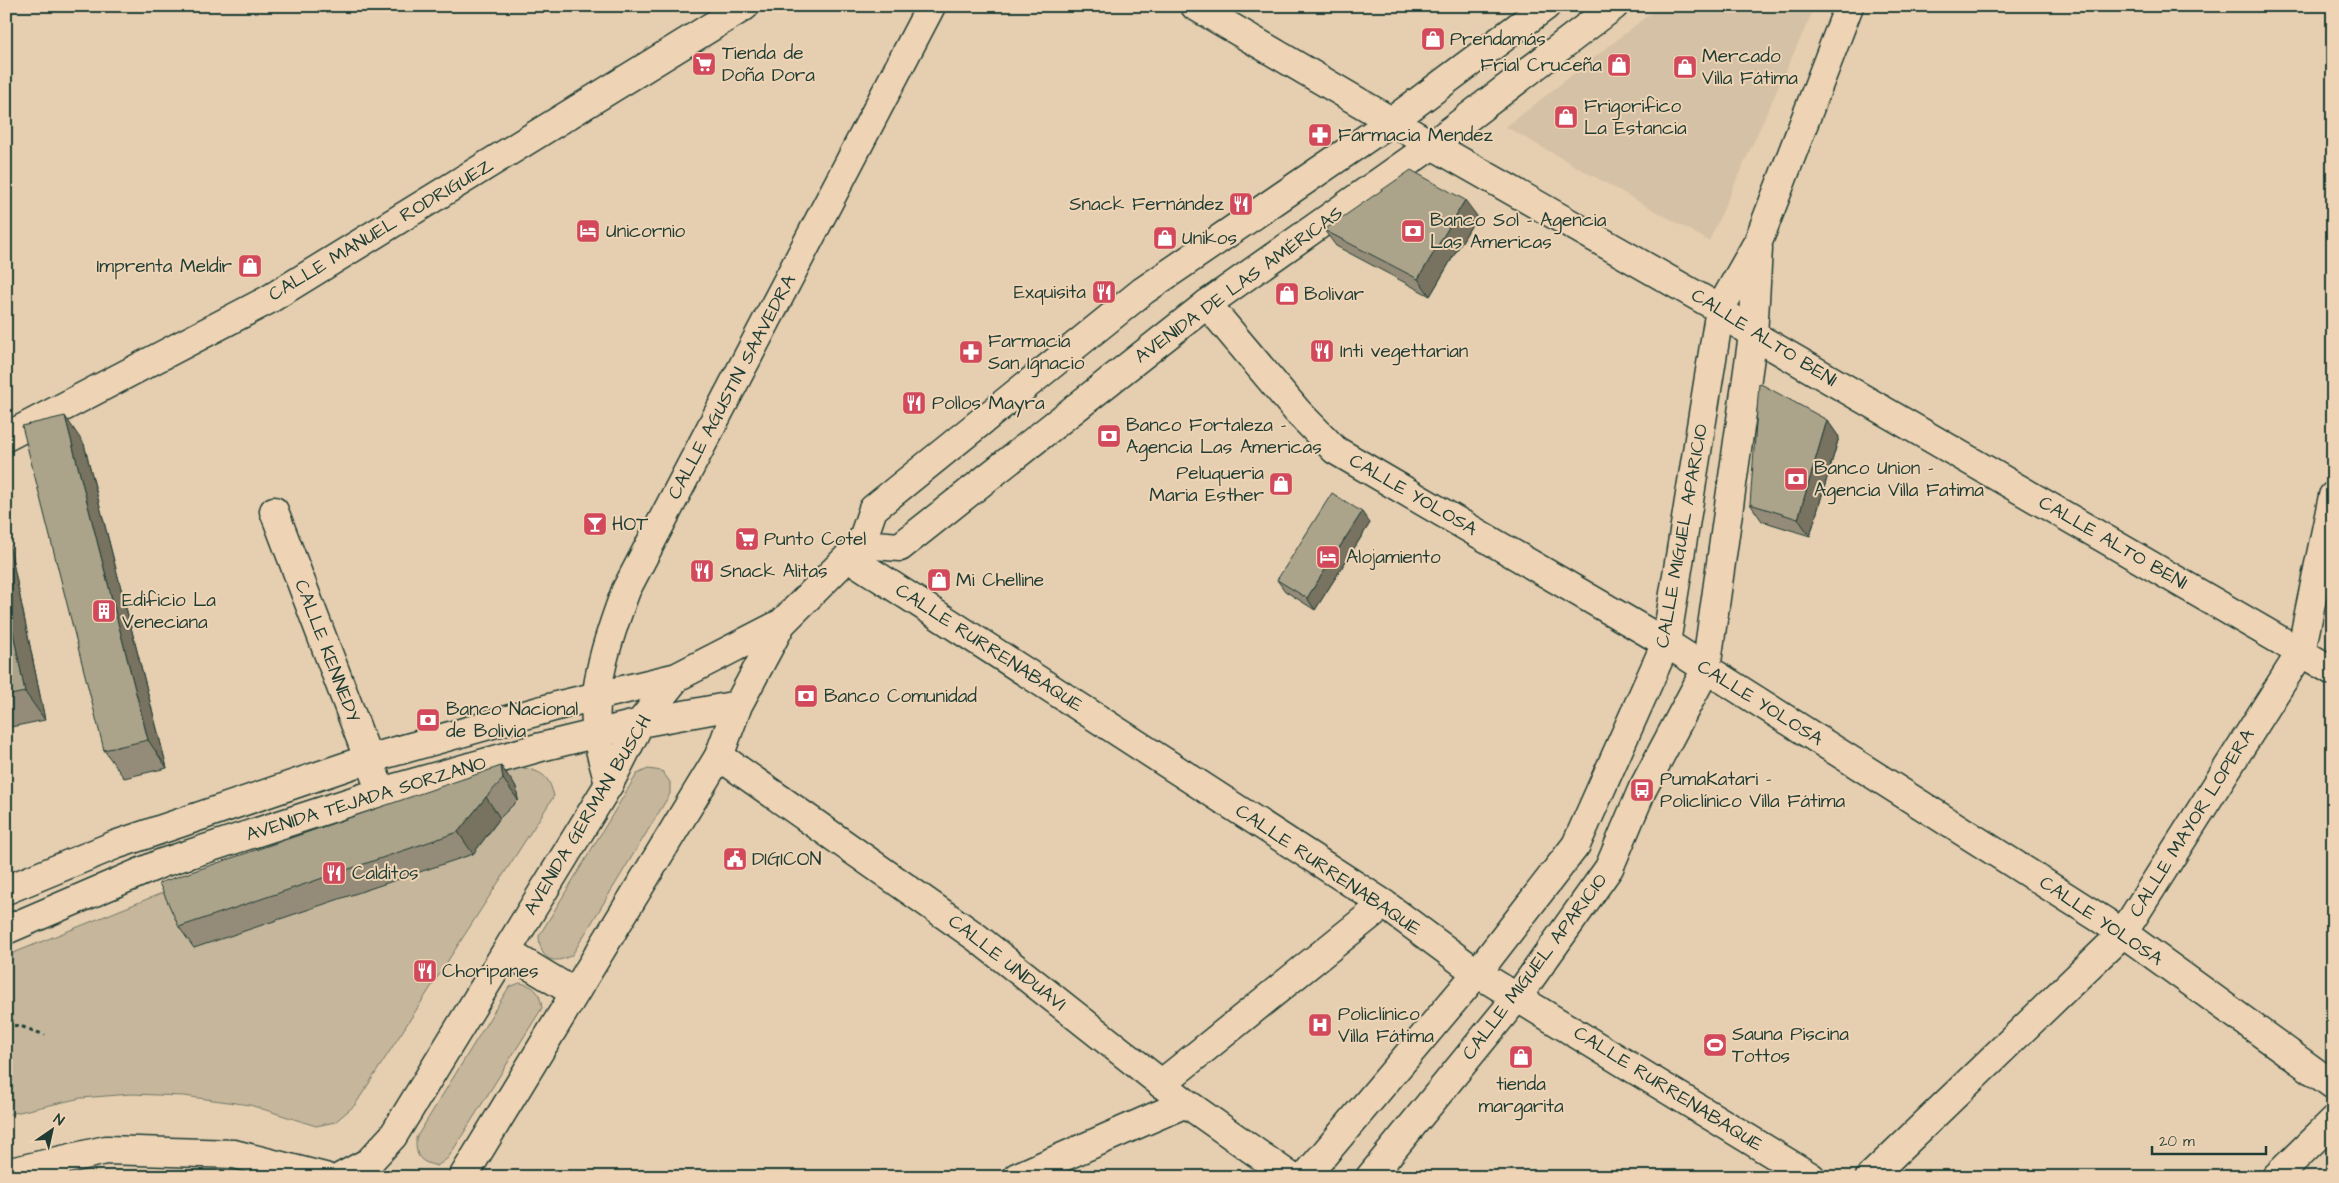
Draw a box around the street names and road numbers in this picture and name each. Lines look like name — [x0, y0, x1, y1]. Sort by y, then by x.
street label: CALLE MANUEL RODRIGUEZ — [263, 152, 499, 308]
street label: AVENIDA DE LAS AMÉRICAS — [1129, 200, 1349, 370]
street label: CALLE AGUSTIN SAAVEDRA — [661, 270, 803, 504]
street label: CALLE ALTO BENI — [1686, 282, 1842, 394]
street label: CALLE MIGUEL APARICIO — [1649, 422, 1715, 650]
street label: CALLE YOLOSA — [1344, 447, 1482, 543]
street label: CALLE ALTO BENI — [2034, 489, 2192, 597]
street label: CALLE KENNEDY — [287, 576, 367, 726]
street label: CALLE RURRENABAQUE — [890, 577, 1088, 719]
street label: CALLE YOLOSA — [1692, 653, 1828, 753]
street label: AVENIDA GERMAN BUSCH — [517, 710, 659, 920]
street label: CALLE MAYOR LOPERA — [2123, 724, 2261, 922]
street label: AVENIDA TEJADA SORZANO — [243, 749, 490, 848]
street label: CALLE RURRENABAQUE — [1230, 798, 1426, 942]
street label: CALLE MIGUEL APARICIO — [1456, 868, 1614, 1066]
street label: CALLE YOLOSA — [2034, 870, 2168, 972]
street label: CALLE UNDUAVI — [942, 908, 1072, 1018]
street label: CALLE RURRENABAQUE — [1568, 1020, 1768, 1158]

